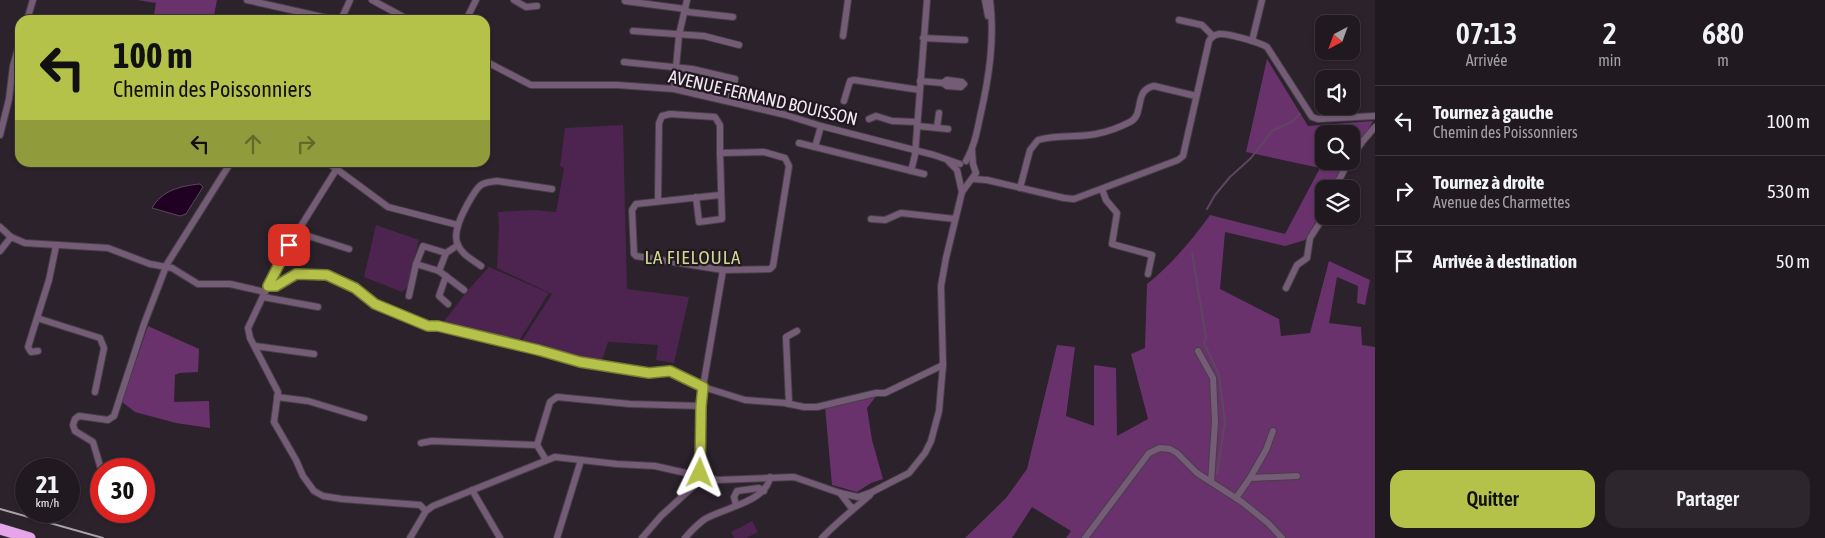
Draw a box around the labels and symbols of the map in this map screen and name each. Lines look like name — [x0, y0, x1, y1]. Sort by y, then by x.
north arrow — [1315, 15, 1360, 60]
street label: AVENUE FERNAND BOUISSON — [667, 66, 860, 129]
pin — [268, 224, 310, 266]
district label: LA FIELOULA — [645, 246, 741, 268]
position arrow — [673, 446, 725, 498]
speed limit sign: 30 — [90, 458, 155, 523]

